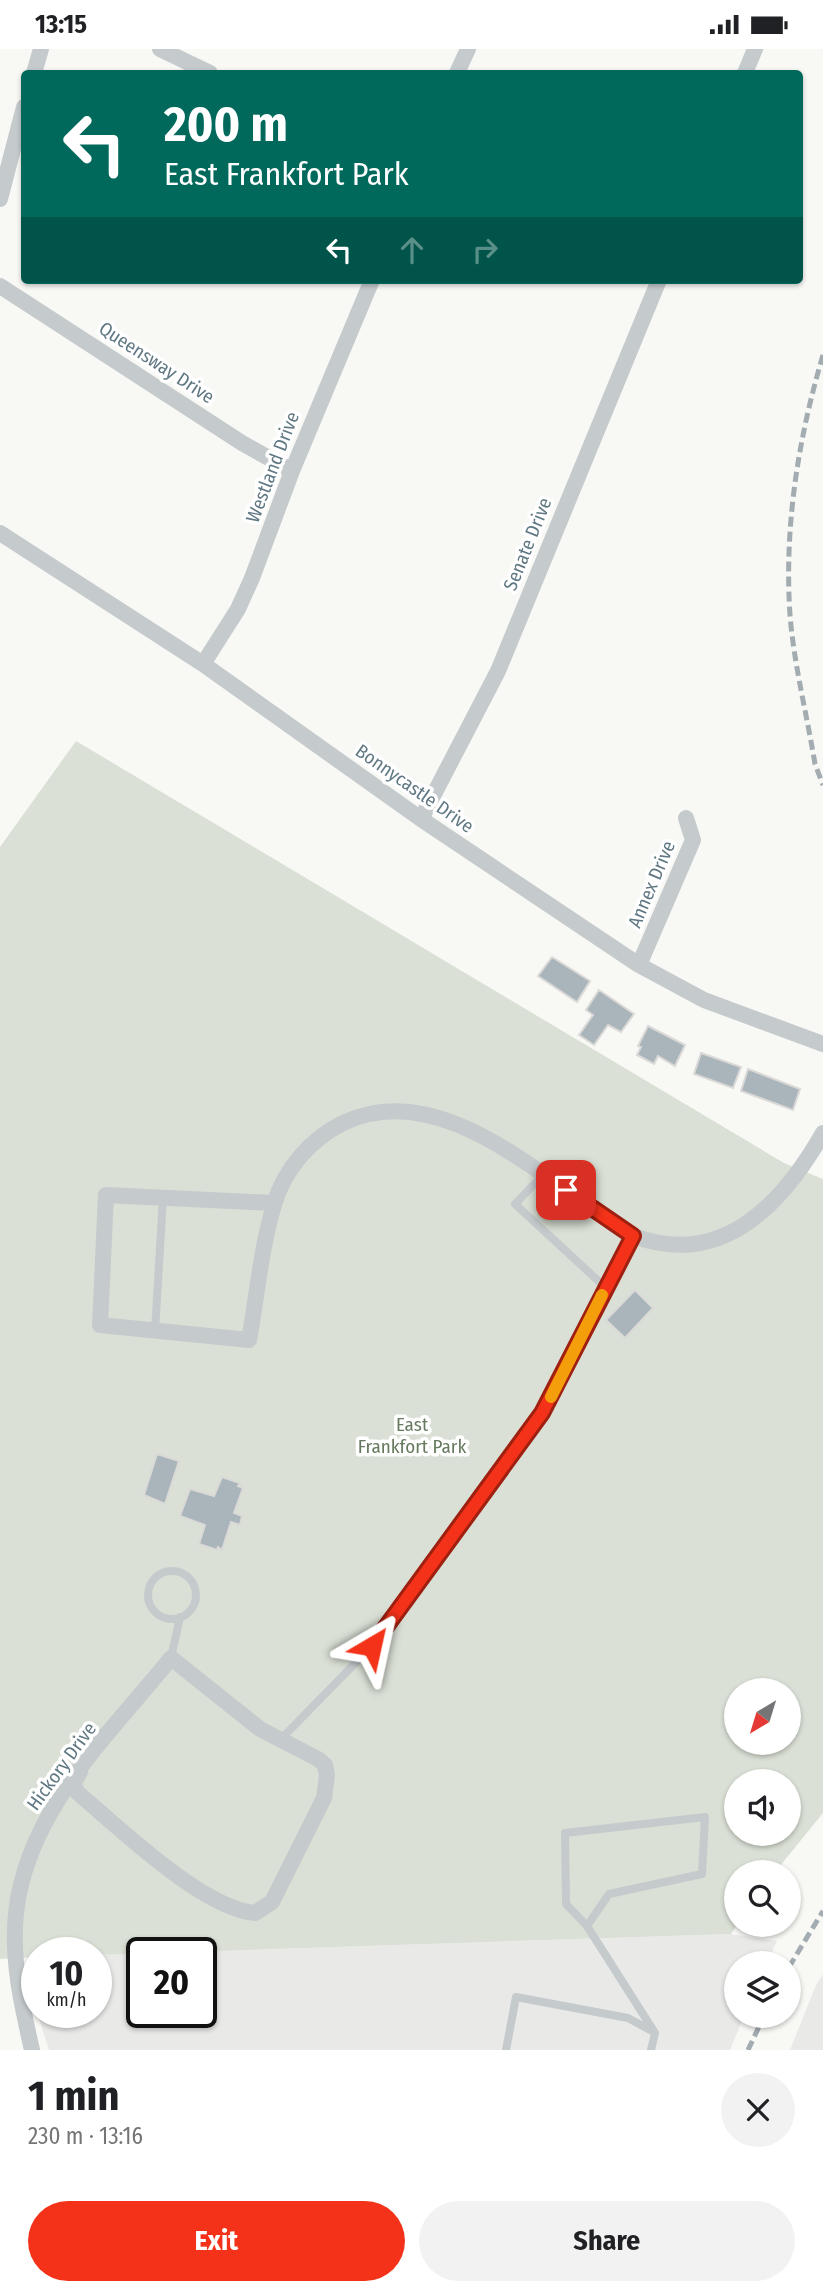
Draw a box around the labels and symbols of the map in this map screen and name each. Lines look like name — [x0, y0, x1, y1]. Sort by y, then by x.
street label: Queensway Drive — [95, 317, 219, 408]
street label: Westland Drive — [241, 409, 304, 526]
street label: Senate Drive — [498, 494, 557, 594]
street label: Bonnycastle Drive — [351, 739, 478, 838]
street label: Annex Drive — [623, 837, 680, 931]
pin — [536, 1160, 596, 1220]
park label: East Frankfort Park — [358, 1413, 466, 1458]
position arrow — [335, 1609, 409, 1683]
north arrow — [724, 1678, 802, 1755]
street label: Hickory Drive — [22, 1718, 101, 1815]
speed limit sign: 20 — [126, 1937, 217, 2028]

